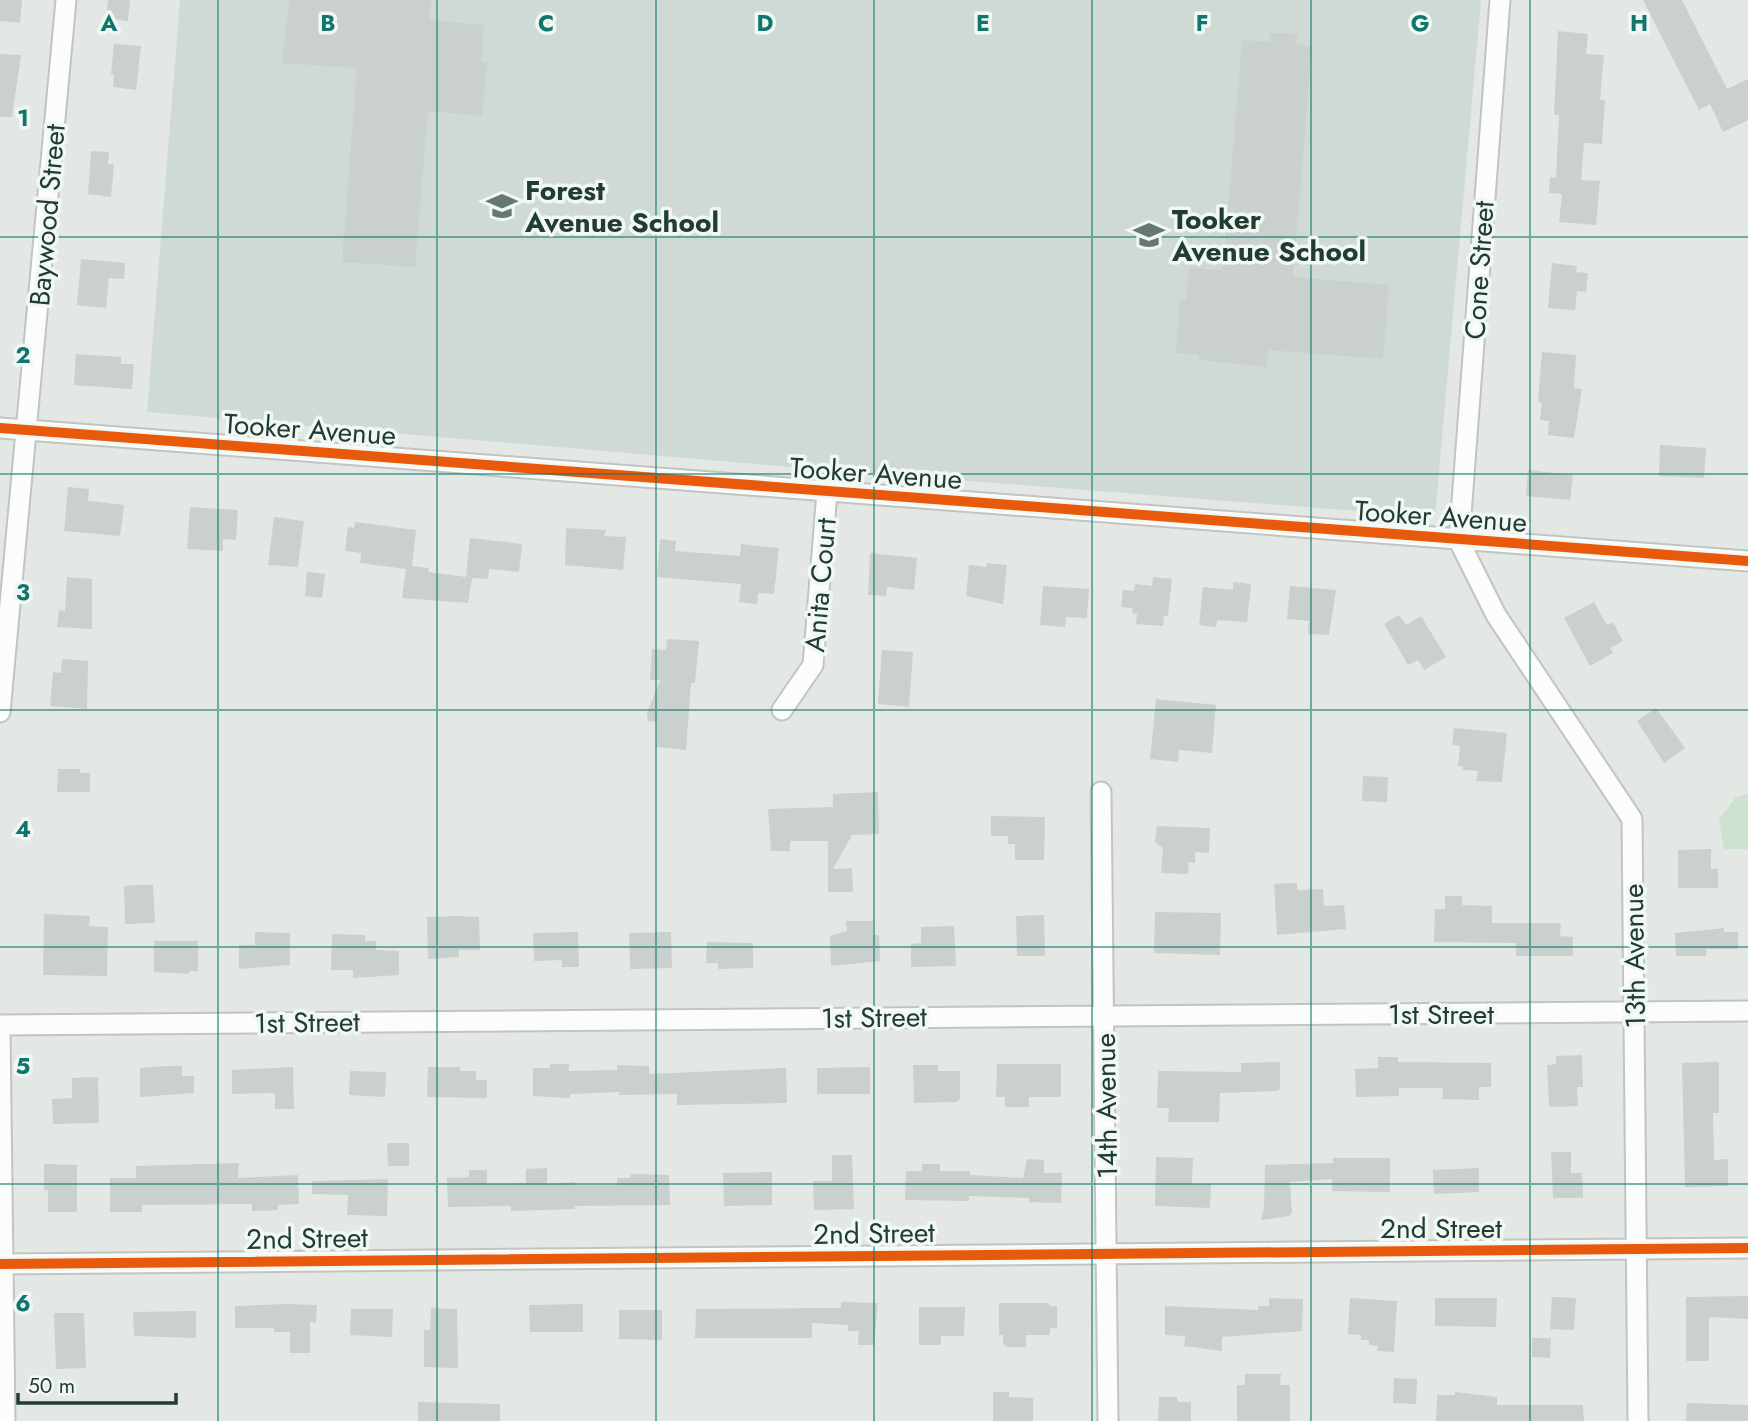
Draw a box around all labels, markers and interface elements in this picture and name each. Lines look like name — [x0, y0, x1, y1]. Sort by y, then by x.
text: A — [100, 6, 118, 40]
text: B — [320, 6, 336, 40]
text: C — [538, 6, 554, 40]
text: D — [757, 6, 774, 40]
text: E — [976, 6, 990, 40]
text: F — [1196, 6, 1208, 40]
text: G — [1411, 6, 1429, 40]
text: H — [1630, 6, 1648, 40]
text: 1 — [17, 101, 29, 135]
street label: Baywood Street — [19, 122, 76, 308]
place label: Forest Avenue School — [524, 170, 719, 243]
school or university icon: Forest Avenue School — [485, 189, 519, 223]
place label: Tooker Avenue School — [1171, 199, 1366, 272]
street label: Cone Street — [1454, 199, 1505, 341]
school or university icon: Tooker Avenue School — [1132, 218, 1166, 252]
text: 2 — [15, 338, 31, 372]
street label: Tooker Avenue — [223, 403, 397, 456]
street label: Tooker Avenue — [789, 447, 963, 500]
street label: Tooker Avenue — [1354, 490, 1528, 543]
street label: Anita Court — [794, 516, 847, 654]
text: 3 — [16, 575, 30, 609]
text: 4 — [15, 812, 31, 846]
street label: 13th Avenue — [1613, 883, 1656, 1029]
street label: 1st Street — [1388, 994, 1494, 1035]
street label: 1st Street — [821, 996, 928, 1039]
street label: 1st Street — [254, 1001, 361, 1044]
street label: 14th Avenue — [1085, 1033, 1128, 1179]
text: 5 — [16, 1049, 30, 1083]
street label: 2nd Street — [1380, 1208, 1502, 1249]
street label: 2nd Street — [813, 1212, 936, 1255]
street label: 2nd Street — [246, 1217, 369, 1260]
text: 6 — [15, 1286, 31, 1320]
scale bar — [18, 1362, 175, 1406]
text: 50 m — [28, 1371, 75, 1401]

